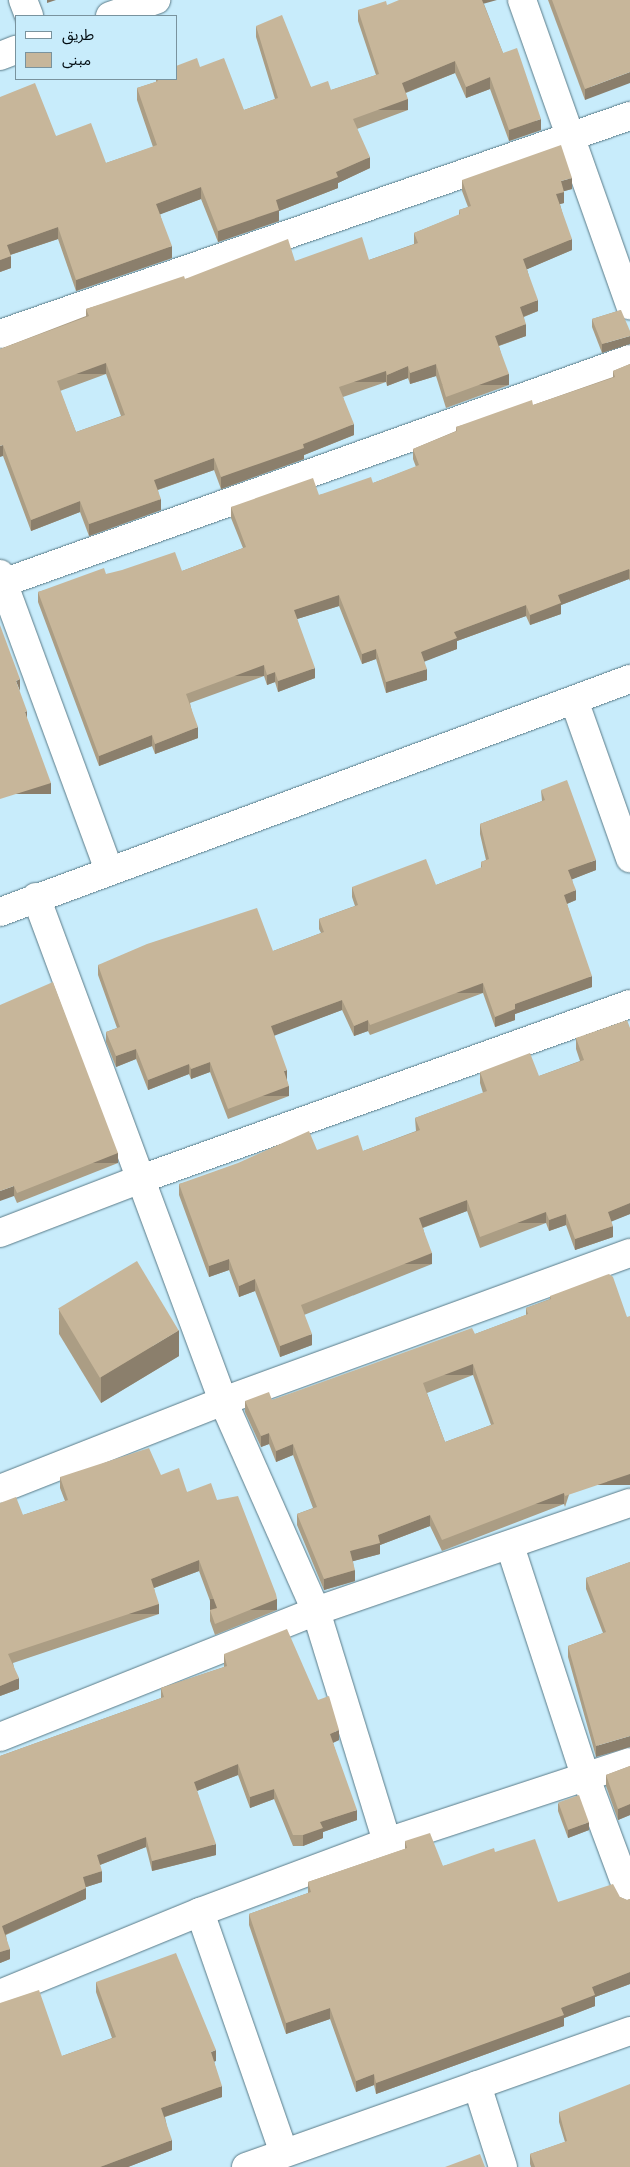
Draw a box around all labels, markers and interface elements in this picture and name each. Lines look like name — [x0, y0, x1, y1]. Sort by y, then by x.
legend — [15, 15, 178, 80]
text: طريق — [62, 26, 94, 44]
text: مبنى — [62, 51, 91, 69]

